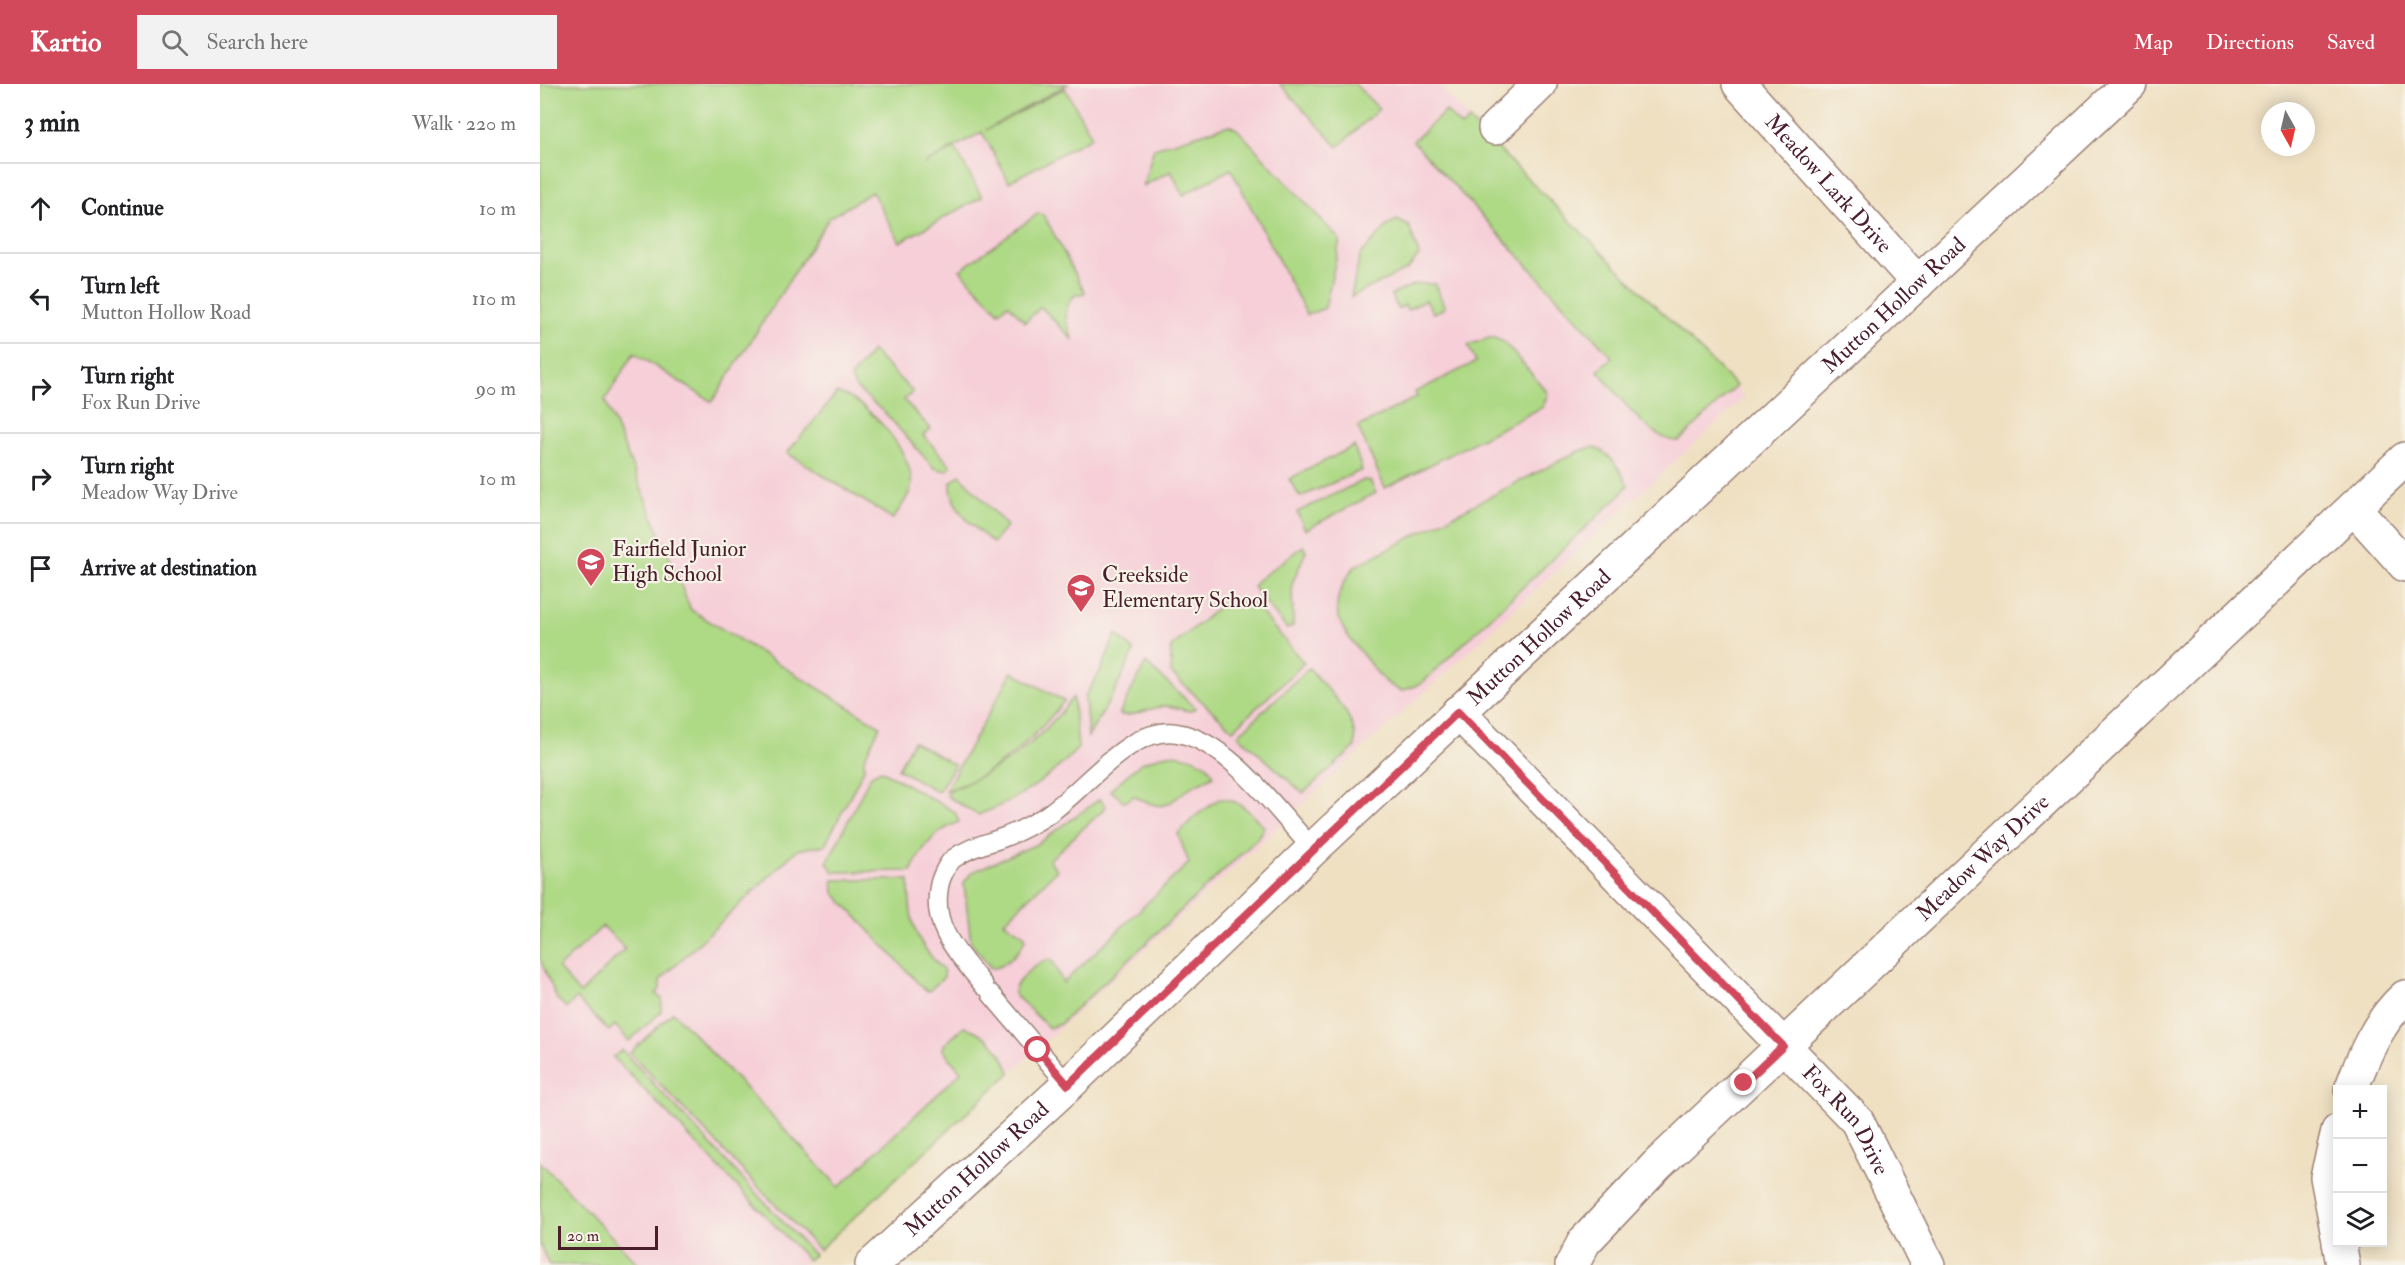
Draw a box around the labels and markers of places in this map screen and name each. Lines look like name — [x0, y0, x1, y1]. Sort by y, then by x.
place label: Fairfield Junior High School — [612, 535, 747, 588]
school or university icon: Fairfield Junior High School — [575, 546, 607, 588]
place label: Creekside Elementary School — [1102, 561, 1268, 614]
school or university icon: Creekside Elementary School — [1065, 572, 1097, 614]

